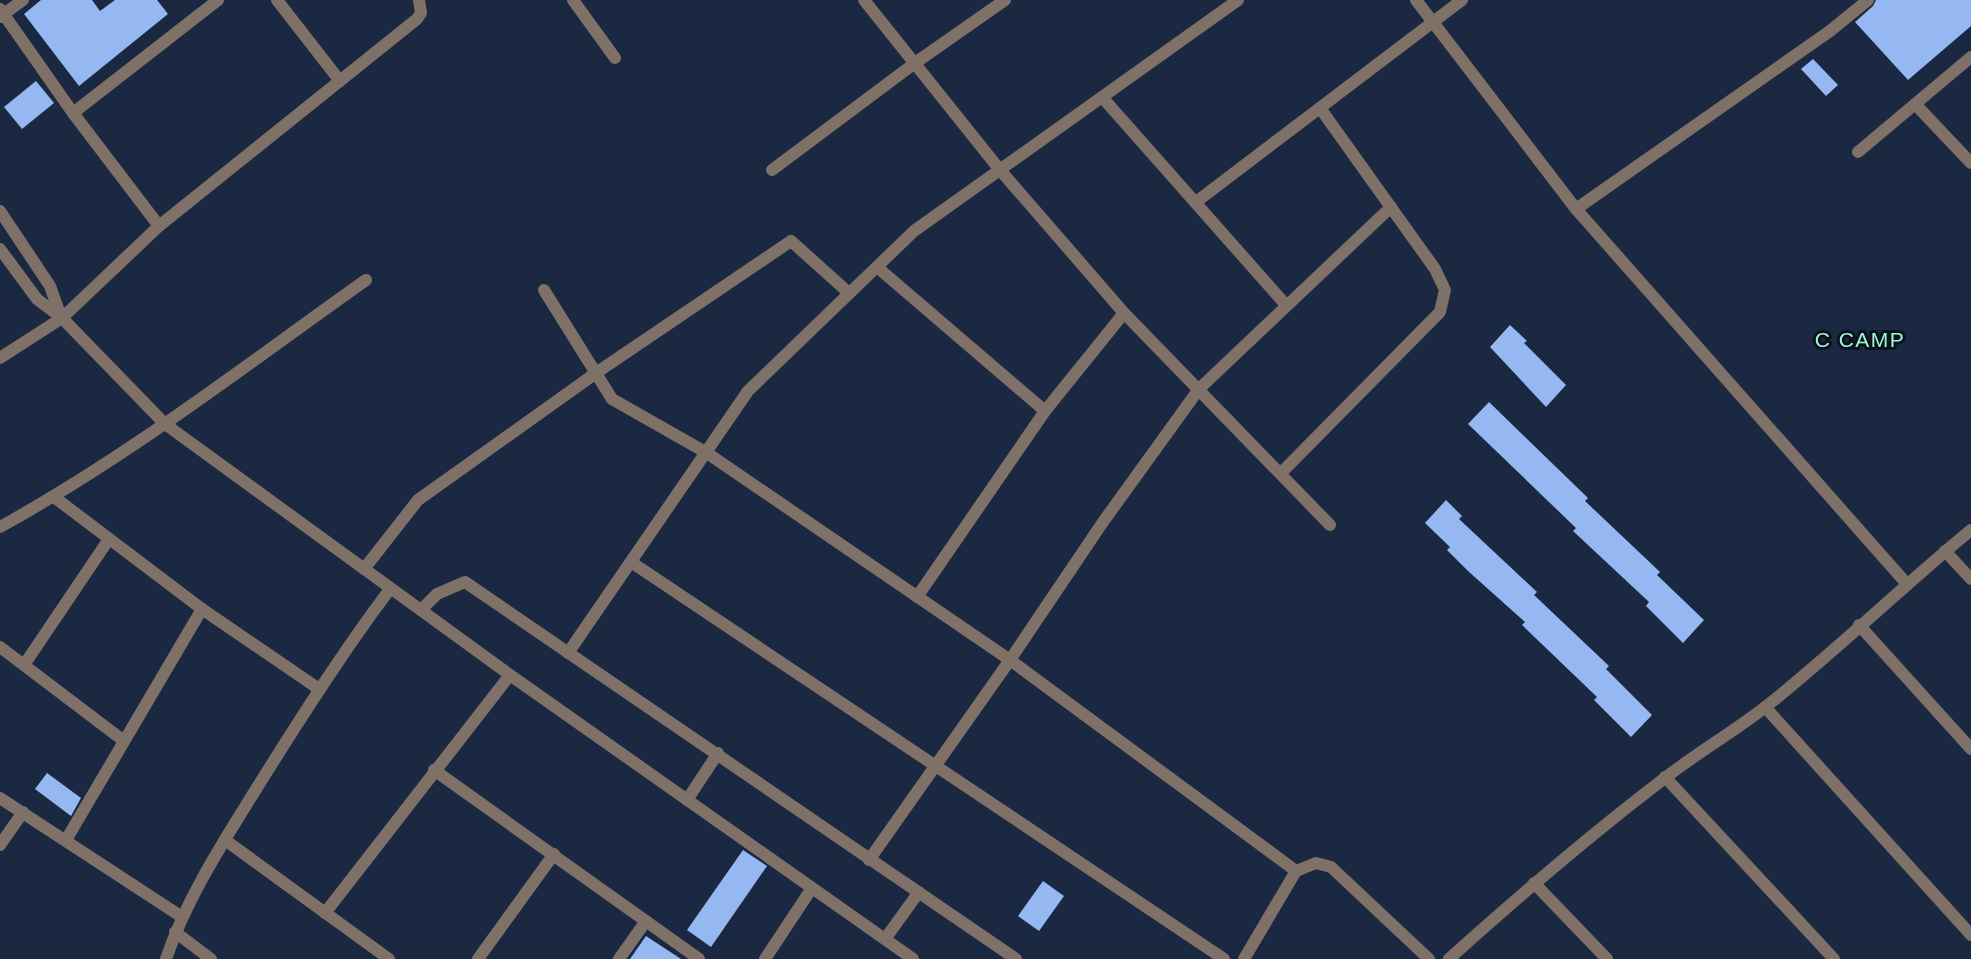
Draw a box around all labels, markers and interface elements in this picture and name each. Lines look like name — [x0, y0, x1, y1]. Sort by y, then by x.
district label: C CAMP — [1815, 328, 1905, 351]

